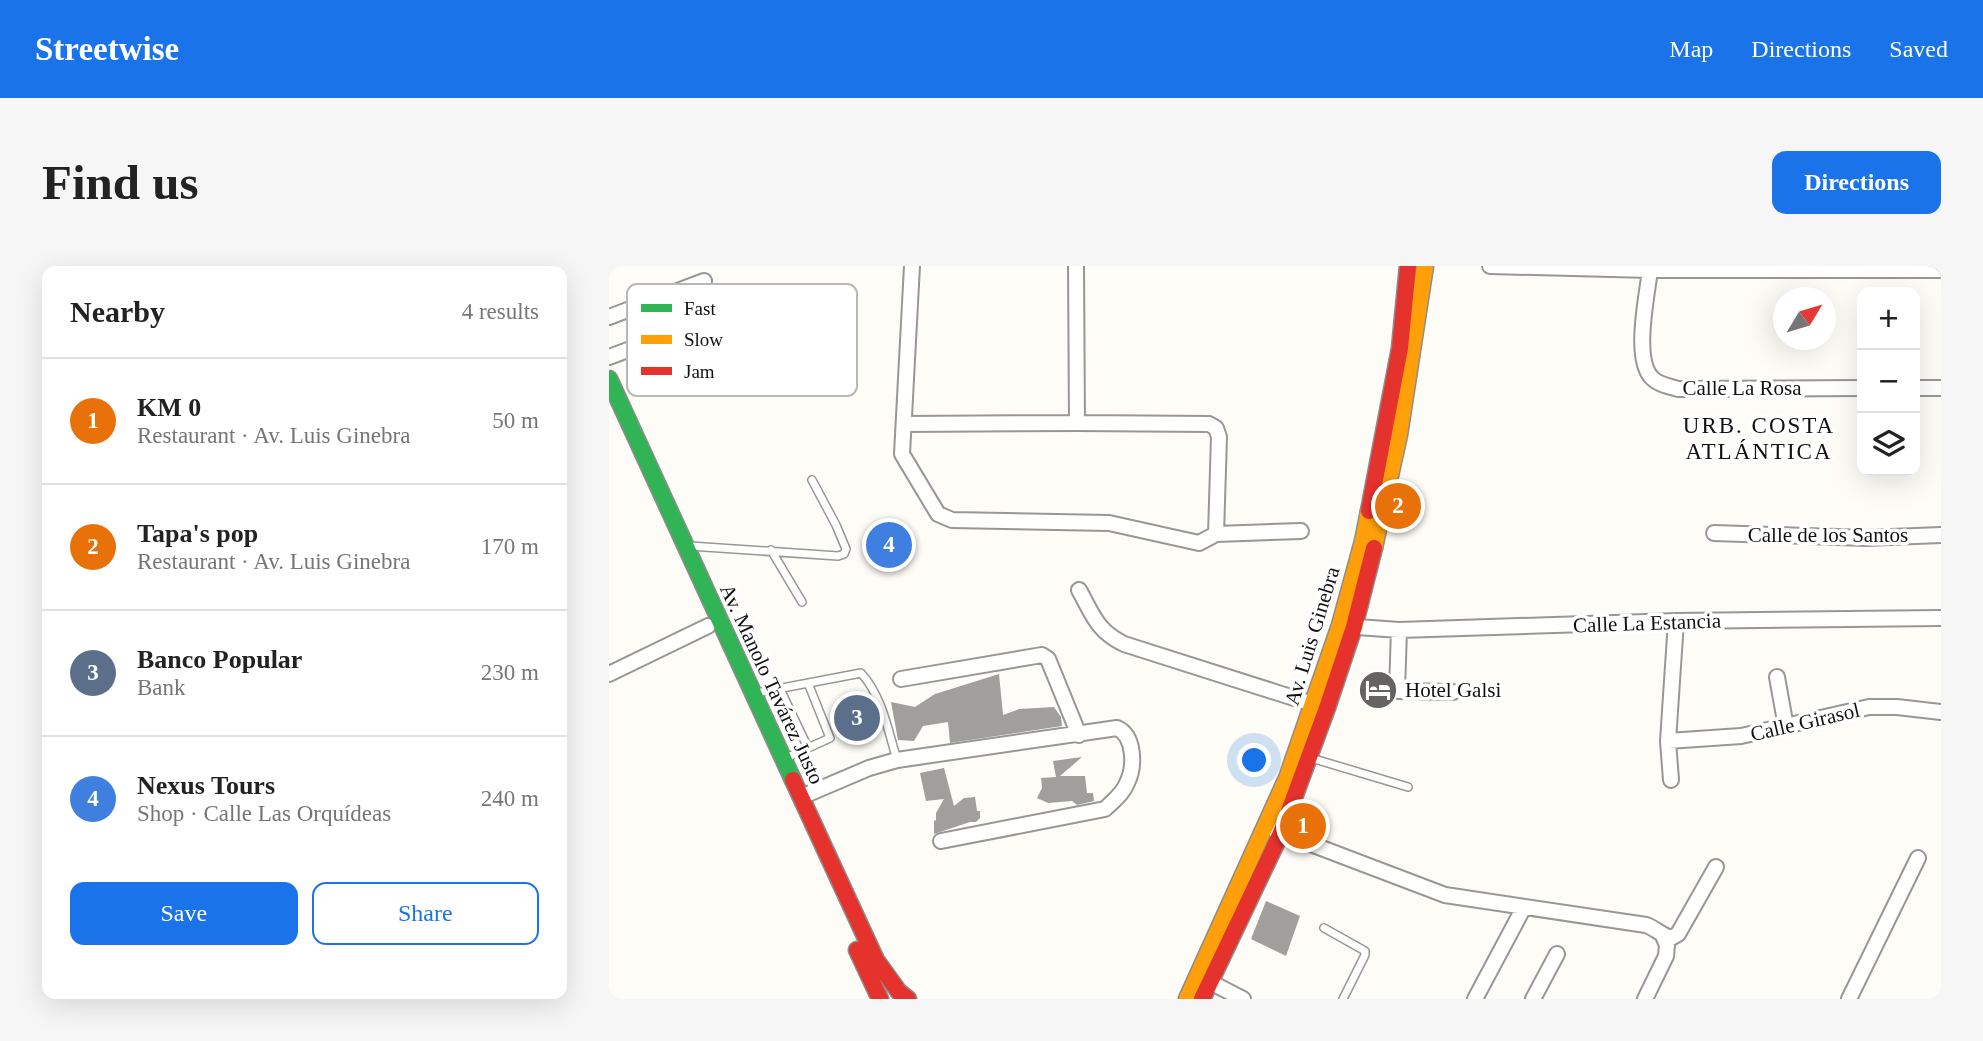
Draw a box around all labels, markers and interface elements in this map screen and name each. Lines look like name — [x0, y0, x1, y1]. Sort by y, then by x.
text: Streetwise — [35, 31, 179, 67]
text: Map — [1669, 36, 1713, 62]
text: Directions — [1751, 36, 1851, 62]
text: Saved — [1889, 36, 1948, 62]
button: Directions — [1772, 151, 1941, 214]
text: Find us — [42, 155, 199, 210]
legend — [627, 284, 857, 396]
north arrow — [1773, 287, 1836, 350]
map controls — [1857, 287, 1920, 476]
button: + — [1857, 287, 1920, 350]
text: Nearby — [70, 295, 165, 328]
text: Fast — [684, 298, 716, 319]
text: 4 results — [462, 299, 539, 324]
text: Slow — [684, 329, 723, 350]
button: − — [1857, 350, 1920, 413]
text: Jam — [684, 361, 715, 382]
street label: Calle La Rosa — [1683, 376, 1802, 400]
text: KM 0 — [137, 393, 201, 422]
text: 1 — [87, 408, 99, 433]
text: 50 m — [492, 408, 539, 433]
district label: URB. COSTA ATLÁNTICA — [1683, 413, 1835, 464]
button: layers — [1857, 413, 1920, 476]
text: Restaurant · Av. Luis Ginebra — [137, 423, 410, 448]
pin: 2 — [1375, 480, 1421, 532]
text: Tapa's pop — [137, 519, 258, 548]
pin: 4 — [866, 519, 912, 571]
street label: Calle de los Santos — [1748, 523, 1908, 547]
text: 2 — [87, 534, 99, 559]
text: 170 m — [481, 534, 539, 559]
text: Restaurant · Av. Luis Ginebra — [137, 549, 410, 574]
street label: Av. Luis Ginebra — [1280, 563, 1345, 708]
street label: Av. Manolo Tavárez Justo — [715, 580, 829, 788]
street label: Calle La Estancia — [1573, 608, 1722, 638]
text: Banco Popular — [137, 645, 302, 674]
text: 3 — [87, 660, 99, 685]
text: 230 m — [481, 660, 539, 685]
hotel icon: Hotel Galsi — [1357, 669, 1399, 711]
text: Bank — [137, 675, 186, 700]
place label: Hotel Galsi — [1405, 678, 1501, 702]
pin: 3 — [834, 692, 880, 744]
street label: Calle Girasol — [1748, 698, 1862, 746]
your location — [1237, 743, 1271, 777]
text: Nexus Tours — [137, 771, 275, 800]
text: 4 — [87, 786, 99, 811]
text: 240 m — [481, 786, 539, 811]
pin: 1 — [1280, 800, 1326, 852]
text: Shop · Calle Las Orquídeas — [137, 801, 391, 826]
button: Save — [70, 882, 298, 945]
button: Share — [312, 882, 539, 945]

